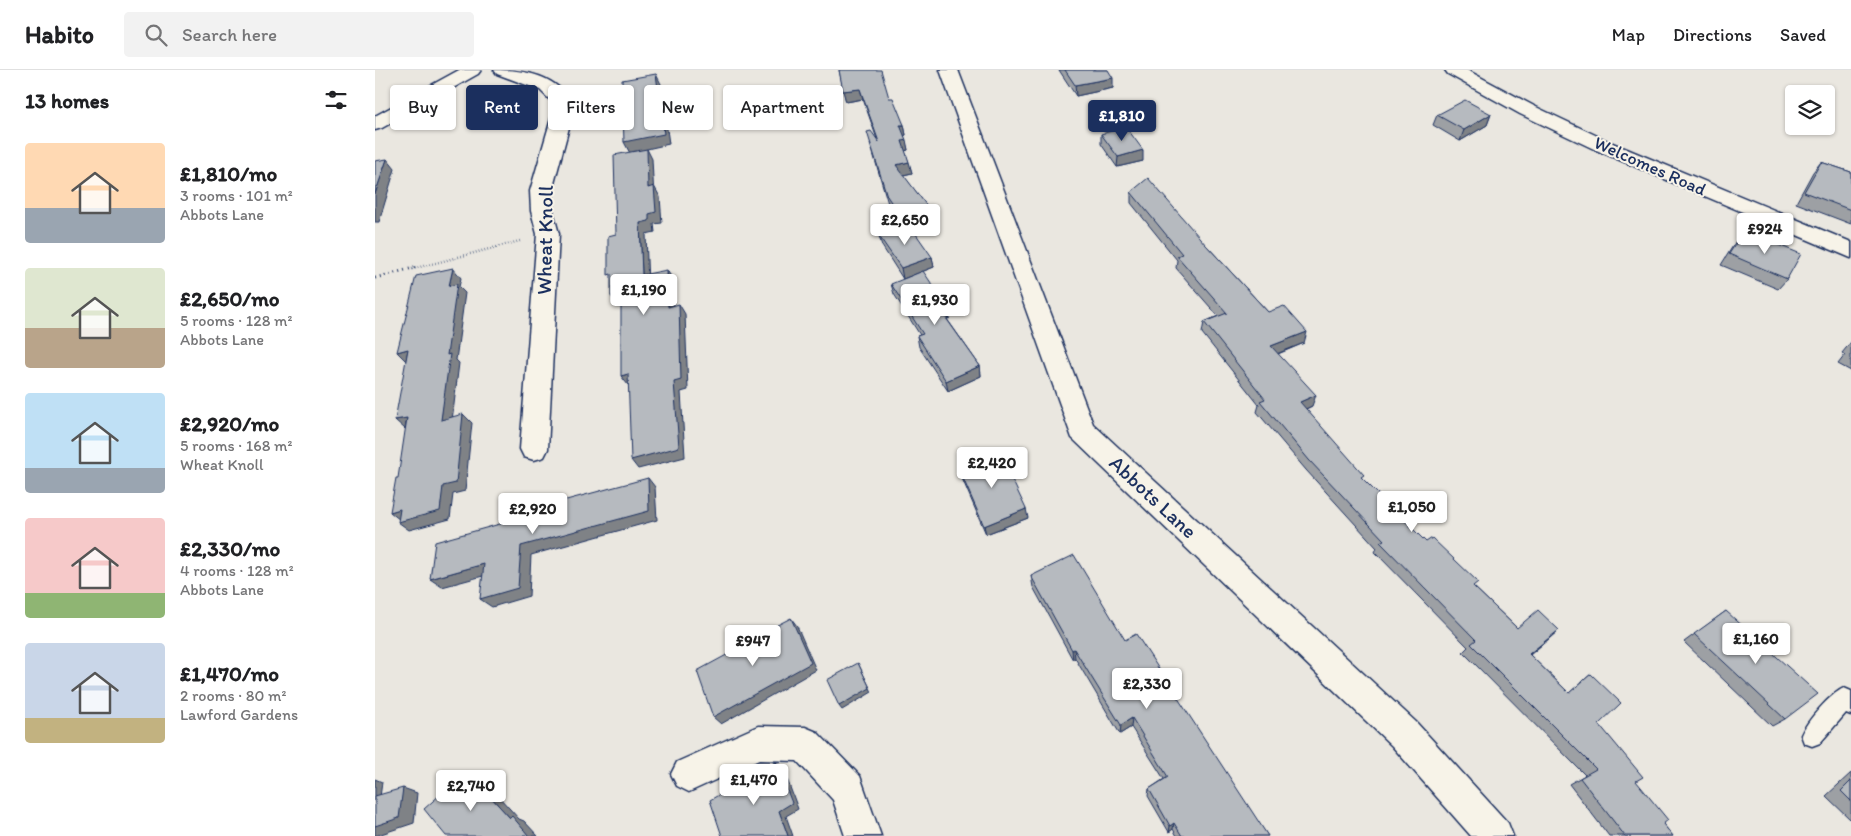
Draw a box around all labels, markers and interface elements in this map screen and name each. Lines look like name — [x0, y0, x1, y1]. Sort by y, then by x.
search box — [124, 12, 474, 57]
text: Habito — [25, 20, 94, 49]
icon: search — [142, 21, 170, 49]
text: Search here — [182, 23, 277, 46]
text: Map — [1612, 24, 1645, 46]
text: Directions — [1673, 24, 1752, 46]
text: Saved — [1780, 24, 1826, 46]
chip: Buy — [390, 85, 456, 130]
chip: Rent — [466, 85, 538, 130]
chip: Filters — [548, 85, 634, 130]
chip: New — [644, 85, 713, 130]
chip: Apartment — [723, 85, 843, 130]
map controls — [1785, 85, 1835, 135]
button: layers — [1785, 85, 1835, 135]
icon: filters — [322, 86, 350, 114]
text: 13 homes — [25, 88, 109, 113]
pin: £1,810 — [1081, 100, 1163, 142]
text: £1,810 — [1099, 106, 1145, 125]
street label: Welcomes Road — [1591, 132, 1710, 201]
text: £1,810/mo — [180, 161, 277, 186]
icon: home — [65, 163, 125, 223]
street label: Wheat Knoll — [531, 185, 558, 295]
text: 3 rooms · 101 m² — [180, 186, 293, 205]
pin: £2,650 — [864, 204, 946, 246]
text: Abbots Lane — [180, 205, 264, 224]
text: £2,650 — [881, 210, 929, 229]
pin: £924 — [1735, 212, 1795, 255]
text: £924 — [1748, 219, 1782, 238]
pin: £1,190 — [603, 274, 685, 316]
text: £1,190 — [621, 280, 667, 299]
pin: £1,930 — [894, 284, 976, 326]
text: £2,650/mo — [180, 286, 279, 311]
icon: home — [65, 288, 125, 348]
text: £1,930 — [912, 290, 958, 309]
text: 5 rooms · 128 m² — [180, 311, 292, 330]
text: Abbots Lane — [180, 330, 264, 349]
text: £2,920/mo — [180, 411, 279, 436]
icon: home — [65, 413, 125, 473]
text: 5 rooms · 168 m² — [180, 436, 293, 455]
pin: £2,420 — [951, 446, 1033, 489]
street label: Abbots Lane — [1105, 450, 1202, 543]
text: £2,420 — [968, 453, 1016, 472]
text: Wheat Knoll — [180, 455, 264, 474]
pin: £1,050 — [1371, 490, 1453, 533]
pin: £2,920 — [492, 492, 574, 535]
text: £1,050 — [1388, 497, 1436, 516]
text: £2,920 — [509, 499, 557, 518]
text: £2,330/mo — [180, 536, 280, 561]
icon: home — [65, 538, 125, 598]
text: 4 rooms · 128 m² — [180, 561, 294, 580]
text: Abbots Lane — [180, 580, 264, 599]
pin: £1,160 — [1715, 622, 1797, 665]
pin: £947 — [723, 624, 783, 667]
text: £1,160 — [1733, 629, 1779, 648]
text: £947 — [736, 631, 770, 650]
text: £1,470/mo — [180, 661, 279, 686]
icon: home — [65, 663, 125, 723]
pin: £2,330 — [1106, 668, 1188, 710]
text: £2,330 — [1123, 674, 1171, 693]
text: 2 rooms · 80 m² — [180, 686, 286, 705]
text: Lawford Gardens — [180, 705, 298, 724]
pin: £1,470 — [713, 764, 795, 806]
pin: £2,740 — [430, 770, 512, 812]
text: £1,470 — [730, 770, 778, 789]
text: £2,740 — [447, 776, 495, 795]

